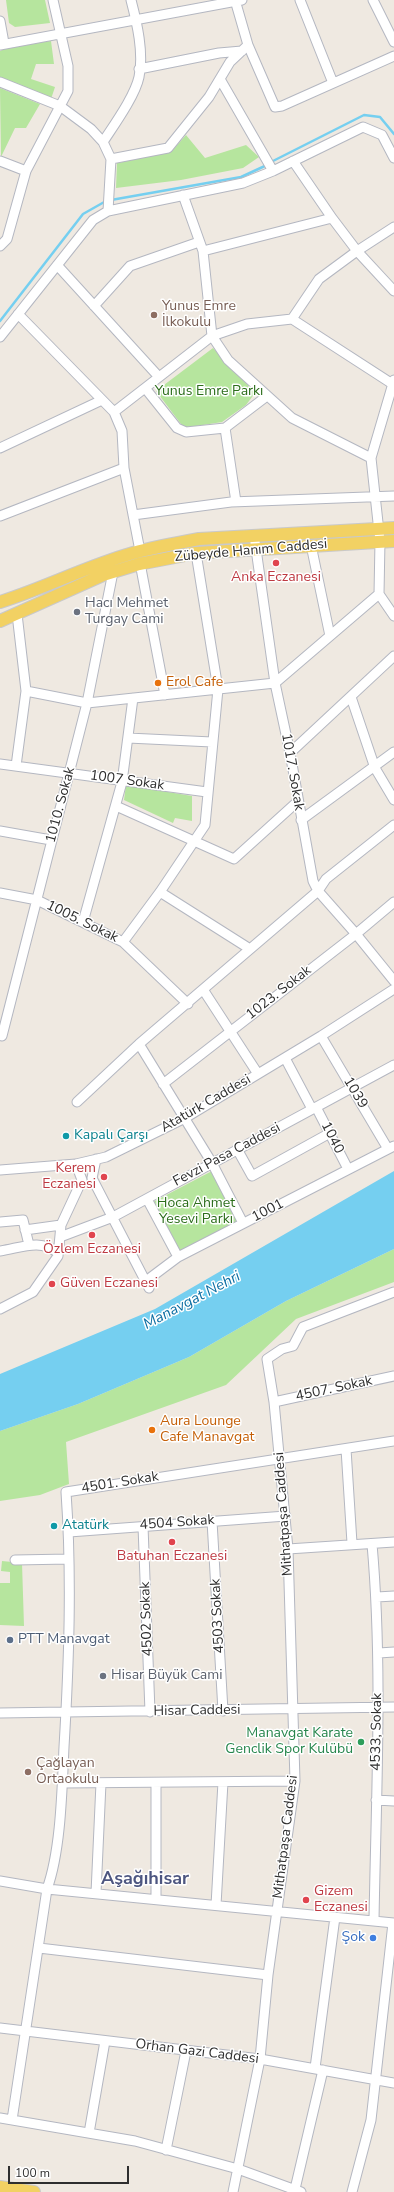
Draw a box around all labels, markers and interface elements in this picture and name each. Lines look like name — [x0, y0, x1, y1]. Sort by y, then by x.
place label: Yunus Emre İlkokulu — [162, 299, 236, 332]
marker: Yunus Emre İlkokulu — [149, 310, 159, 320]
park label: Yunus Emre Parkı — [155, 384, 263, 400]
street label: Zübeyde Hanım Caddesi — [174, 536, 328, 566]
marker: Anka Eczanesi — [271, 558, 281, 568]
place label: Anka Eczanesi — [231, 570, 321, 586]
place label: Hacı Mehmet Turgay Cami — [85, 596, 168, 628]
marker: Hacı Mehmet Turgay Cami — [72, 607, 82, 617]
place label: Erol Cafe — [166, 675, 223, 691]
marker: Erol Cafe — [153, 678, 163, 688]
street label: 1017. Sokak — [277, 732, 307, 812]
street label: 1010. Sokak — [43, 765, 79, 845]
street label: 1007 Sokak — [89, 767, 165, 795]
street label: 1005. Sokak — [43, 897, 121, 947]
street label: 1023. Sokak — [243, 962, 315, 1024]
street label: Atatürk Caddesi — [158, 1071, 254, 1137]
street label: 1039 — [339, 1074, 371, 1112]
street label: 1040 — [317, 1119, 347, 1157]
street label: Fevzi Pasa Caddesi — [170, 1120, 284, 1190]
place label: Kapalı Çarşı — [74, 1128, 148, 1144]
marker: Kapalı Çarşı — [61, 1131, 71, 1141]
place label: Kerem Eczanesi — [42, 1161, 96, 1194]
marker: Kerem Eczanesi — [99, 1172, 109, 1182]
park label: Hoca Ahmet Yesevi Parkı — [157, 1196, 235, 1228]
street label: 1001 — [249, 1196, 287, 1226]
marker: Özlem Eczanesi — [87, 1230, 97, 1240]
place label: Özlem Eczanesi — [43, 1242, 141, 1258]
water label: Manavgat Nehri — [141, 1268, 243, 1334]
place label: Güven Eczanesi — [60, 1276, 158, 1292]
marker: Güven Eczanesi — [47, 1279, 57, 1289]
street label: 4507. Sokak — [294, 1373, 374, 1405]
place label: Aura Lounge Cafe Manavgat — [160, 1414, 254, 1446]
marker: Aura Lounge Cafe Manavgat — [147, 1425, 157, 1435]
street label: Mithatpaşa Caddesi — [271, 1452, 297, 1576]
street label: 4501. Sokak — [80, 1469, 160, 1497]
street label: 4504 Sokak — [139, 1512, 215, 1534]
place label: Atatürk — [62, 1518, 109, 1534]
marker: Atatürk — [49, 1521, 59, 1531]
marker: Batuhan Eczanesi — [167, 1537, 177, 1547]
place label: Batuhan Eczanesi — [117, 1549, 227, 1565]
street label: 4503 Sokak — [208, 1578, 228, 1654]
street label: 4502 Sokak — [137, 1581, 157, 1657]
place label: PTT Manavgat — [18, 1632, 110, 1648]
marker: PTT Manavgat — [5, 1635, 15, 1645]
place label: Hisar Büyük Cami — [111, 1668, 222, 1684]
marker: Hisar Büyük Cami — [98, 1671, 108, 1681]
street label: 4533, Sokak — [368, 1693, 386, 1771]
street label: Hisar Caddesi — [153, 1702, 241, 1720]
place label: Manavgat Karate Genclik Spor Kulübü — [225, 1726, 353, 1758]
marker: Manavgat Karate Genclik Spor Kulübü — [356, 1737, 366, 1747]
place label: Çağlayan Ortaokulu — [36, 1756, 99, 1788]
marker: Çağlayan Ortaokulu — [23, 1767, 33, 1777]
street label: Mithatpaşa Caddesi — [270, 1774, 302, 1900]
district label: Aşağıhisar — [101, 1869, 189, 1891]
place label: Gizem Eczanesi — [314, 1884, 368, 1916]
marker: Gizem Eczanesi — [301, 1895, 311, 1905]
place label: Şok — [342, 1930, 365, 1946]
marker: Şok — [368, 1933, 378, 1943]
street label: Orhan Gazi Caddesi — [134, 2036, 260, 2068]
scale bar — [10, 2158, 131, 2184]
text: 100 m — [15, 2165, 50, 2181]

